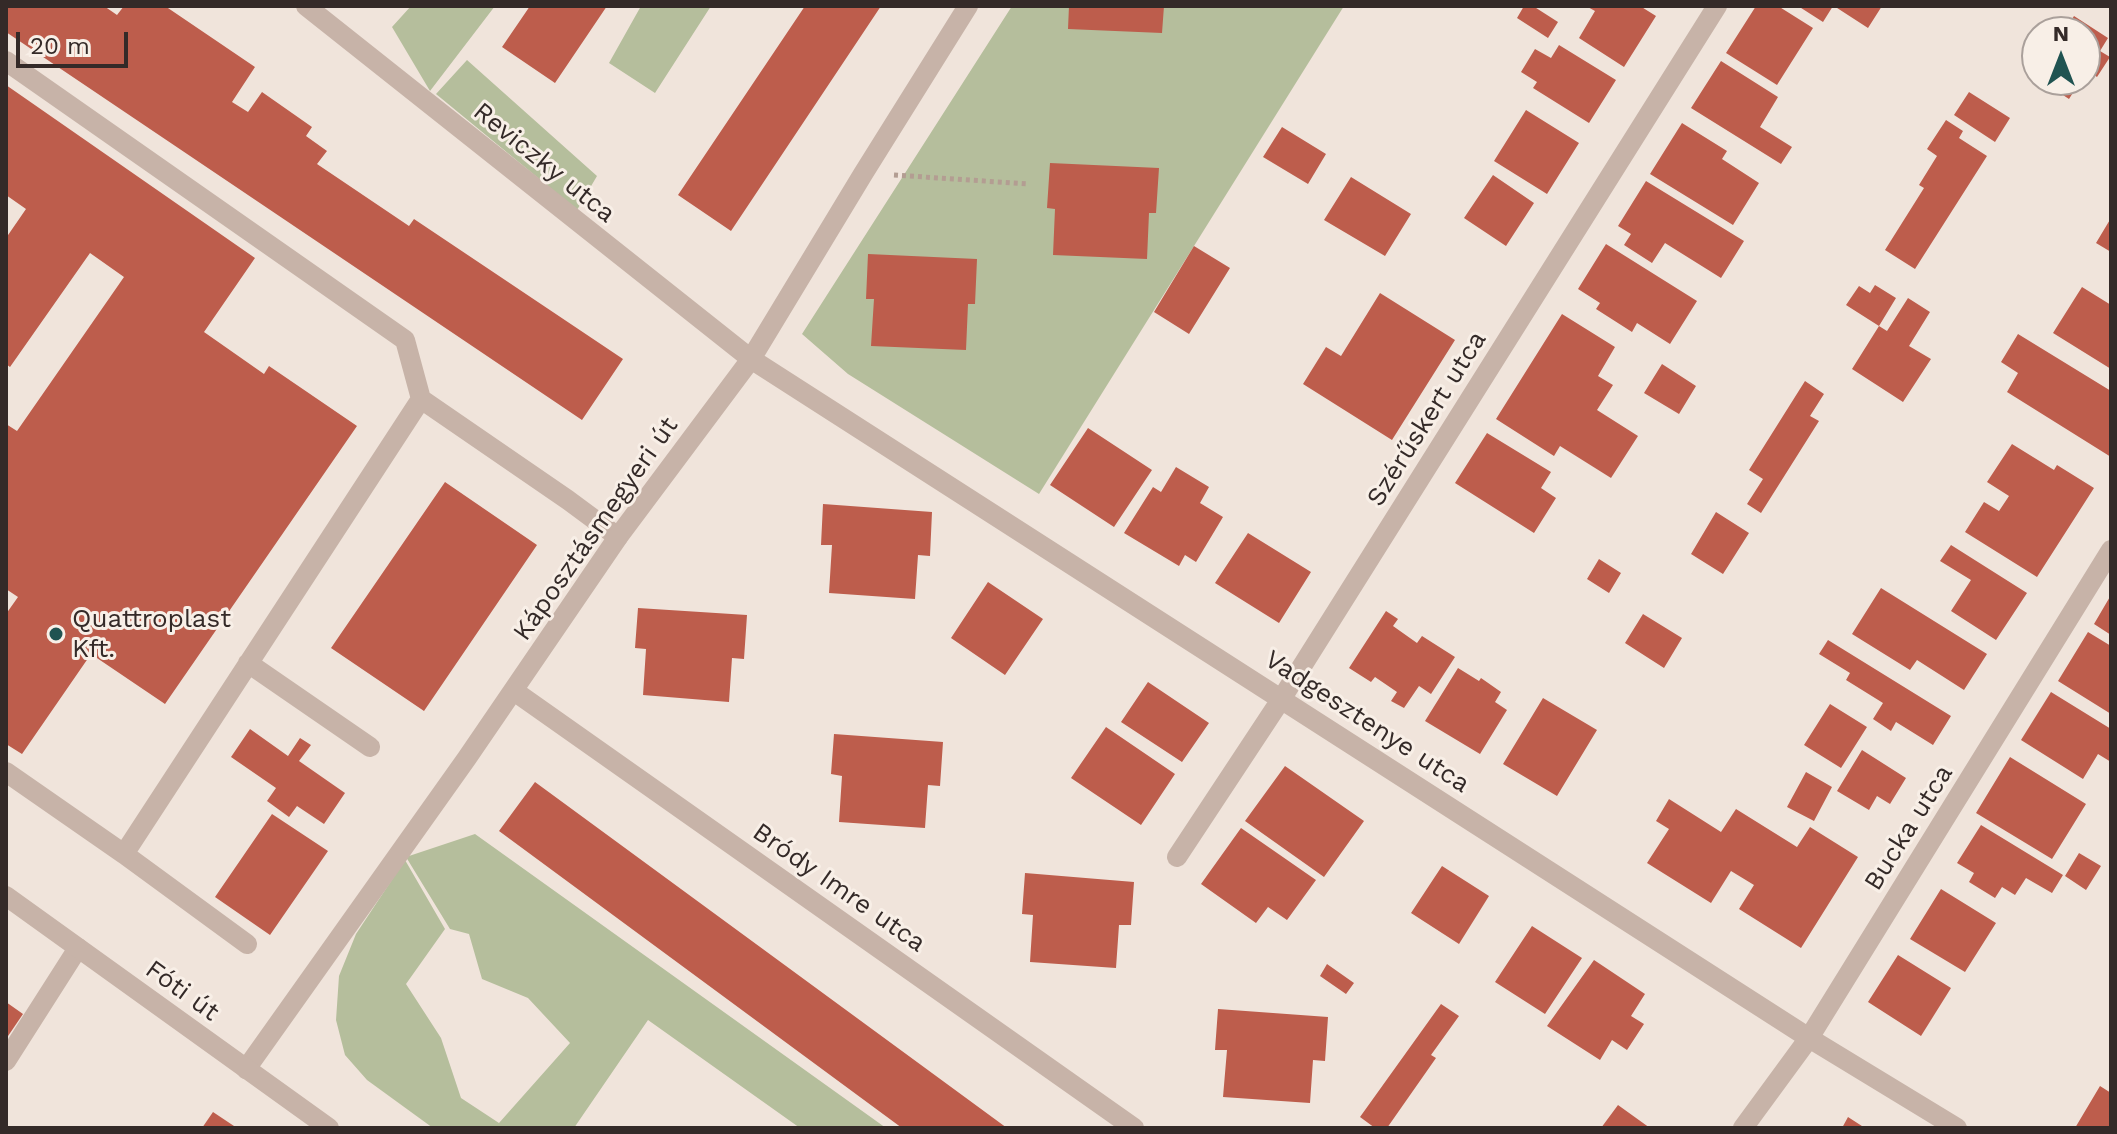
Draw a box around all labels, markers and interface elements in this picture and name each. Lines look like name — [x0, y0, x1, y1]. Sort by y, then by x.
scale bar — [20, 16, 132, 66]
north arrow — [2021, 16, 2101, 96]
text: N — [2053, 21, 2069, 46]
text: 20 m — [30, 32, 90, 60]
street label: Reviczky utca — [467, 96, 621, 230]
street label: Szérűskert utca — [1361, 326, 1493, 512]
street label: Káposztásmegyeri út — [507, 411, 685, 647]
place label: Quattroplast Kft. — [72, 603, 231, 664]
marker: Quattroplast Kft. — [47, 625, 65, 643]
street label: Vadgesztenye utca — [1259, 644, 1475, 800]
street label: Bucka utca — [1858, 760, 1960, 896]
street label: Bródy Imre utca — [747, 817, 931, 959]
street label: Fóti út — [139, 954, 225, 1028]

